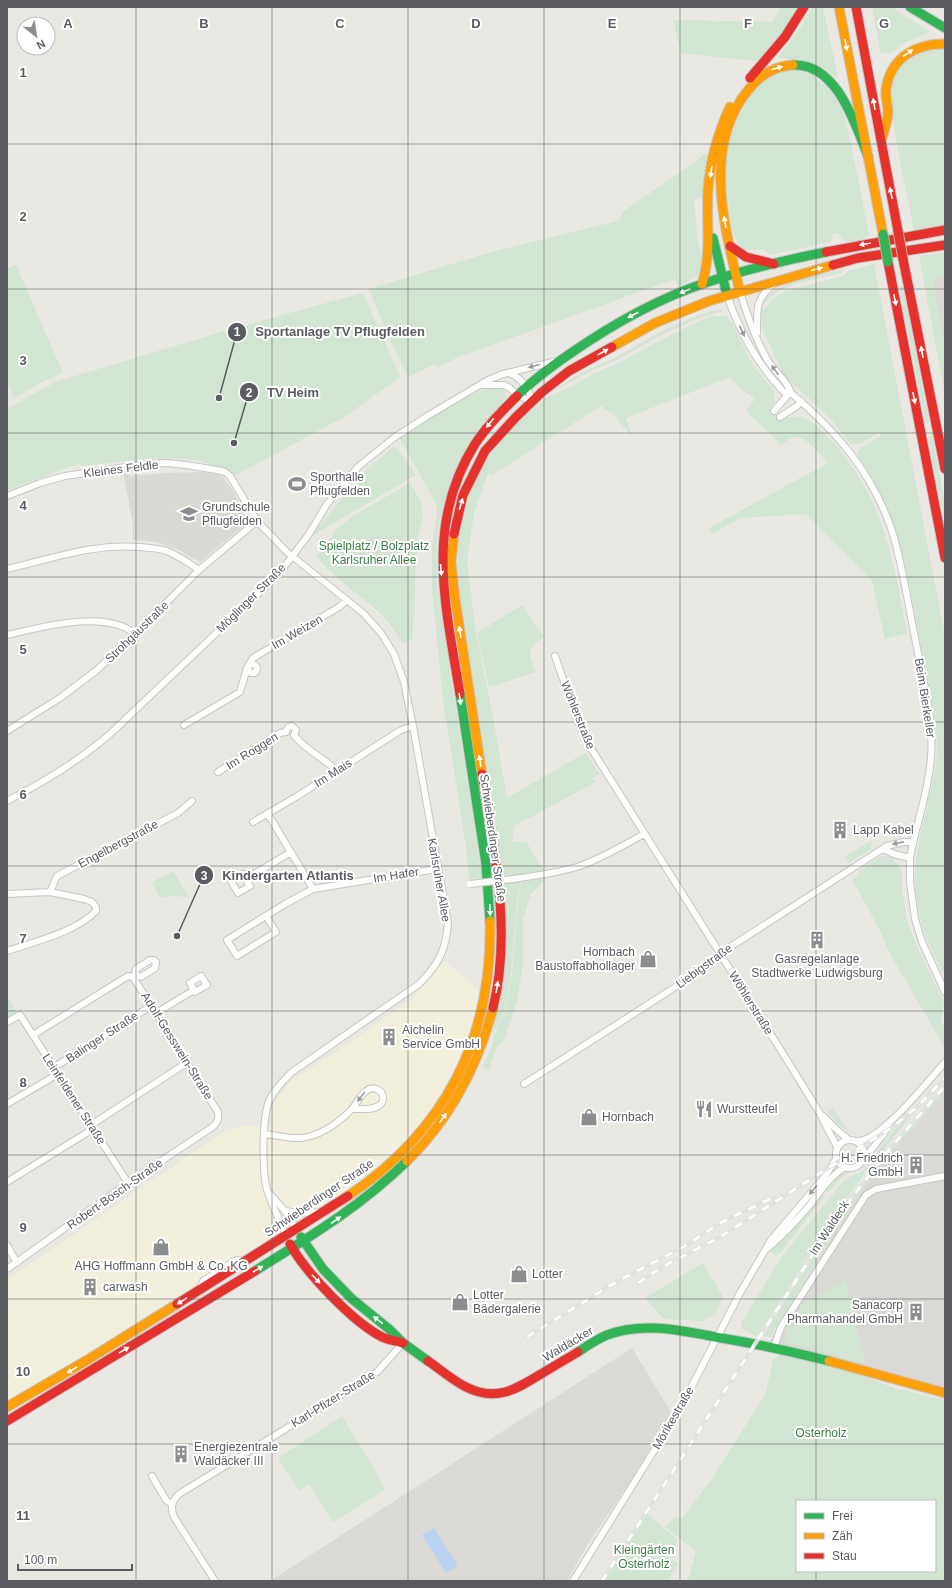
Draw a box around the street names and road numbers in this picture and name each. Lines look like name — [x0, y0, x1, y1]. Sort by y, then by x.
street label: Kleines Feldle — [83, 457, 160, 481]
street label: Möglinger Straße — [214, 560, 289, 635]
street label: Strohgäustraße — [102, 598, 172, 666]
street label: Im Weizen — [269, 612, 325, 652]
street label: Beim Bierkeller — [912, 657, 938, 739]
street label: Wöhlerstraße — [558, 679, 598, 751]
street label: Im Roggen — [223, 730, 281, 772]
street label: Im Mais — [312, 756, 354, 790]
street label: Schwieberdinger Straße — [477, 773, 509, 903]
street label: Engelbergstraße — [76, 817, 161, 871]
street label: Karlsruher Allee — [425, 837, 453, 923]
street label: Im Hafer — [372, 864, 420, 886]
street label: Liebigstraße — [673, 941, 735, 991]
street label: Wöhlerstraße — [726, 969, 776, 1038]
street label: Adolf-Gesswein-Straße — [138, 990, 216, 1103]
street label: Balinger Straße — [63, 1008, 141, 1066]
street label: Leinfeldener Straße — [39, 1051, 109, 1147]
street label: Robert-Bosch-Straße — [65, 1156, 166, 1232]
street label: Schwieberdinger Straße — [262, 1156, 377, 1240]
street label: Im Waldeck — [806, 1197, 852, 1258]
street label: Waldäcker — [540, 1324, 596, 1364]
street label: Karl-Pfizer-Straße — [289, 1367, 378, 1430]
street label: Mörikestraße — [649, 1384, 697, 1452]

